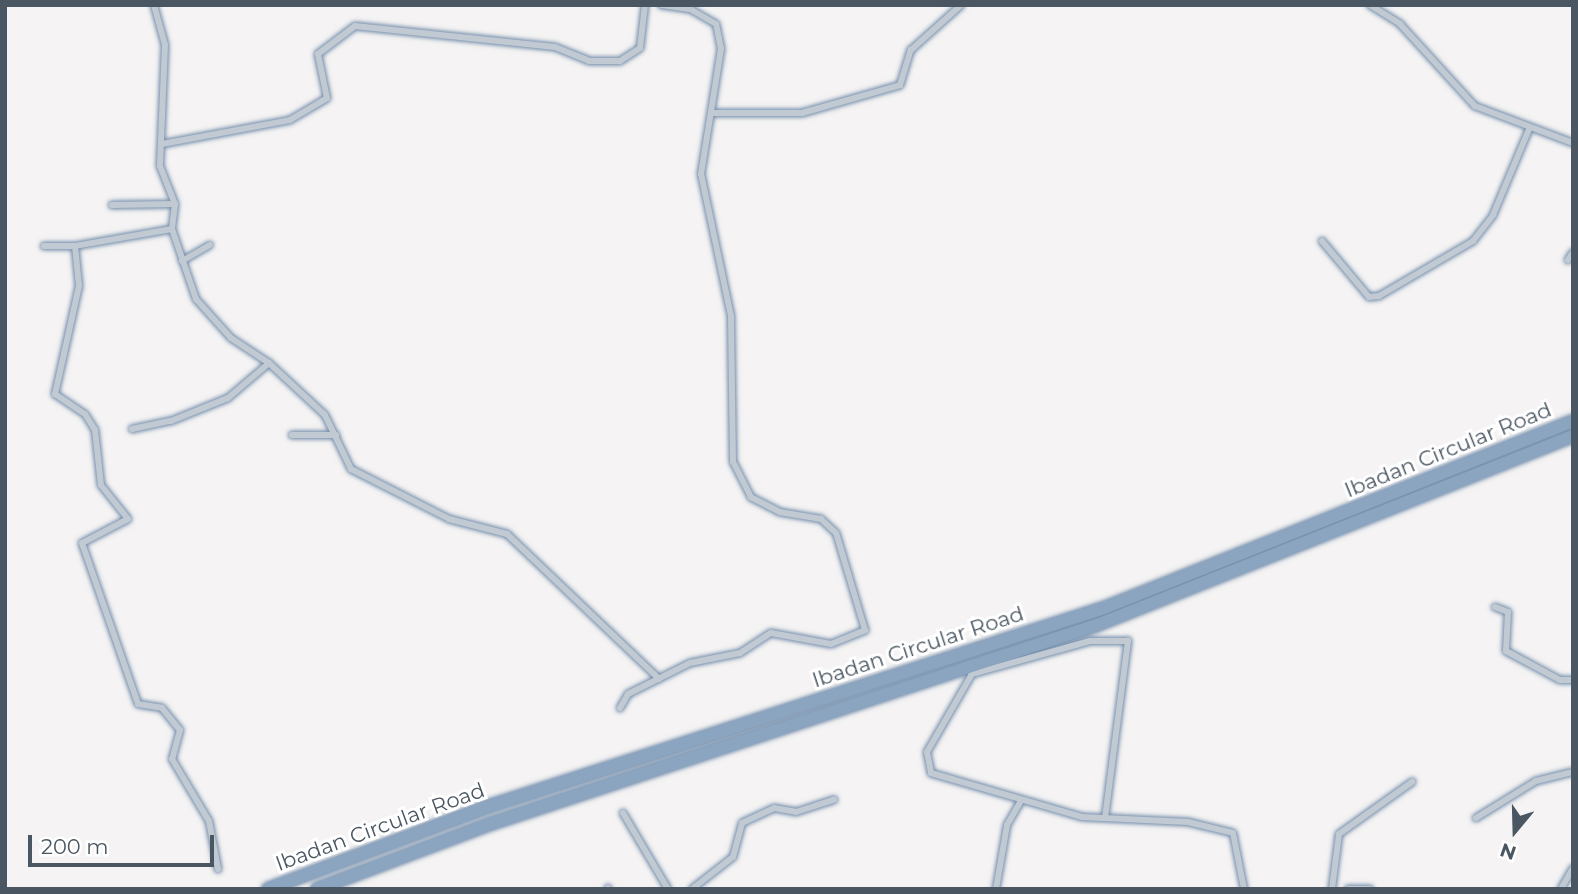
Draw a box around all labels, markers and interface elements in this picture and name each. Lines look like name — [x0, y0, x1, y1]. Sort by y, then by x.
street label: Ibadan Circular Road — [1341, 397, 1555, 503]
street label: Ibadan Circular Road — [809, 601, 1027, 693]
street label: Ibadan Circular Road — [272, 777, 488, 877]
north arrow — [1480, 796, 1550, 866]
scale bar — [32, 820, 217, 864]
text: 200 m — [41, 834, 108, 859]
text: N — [1497, 838, 1519, 865]

